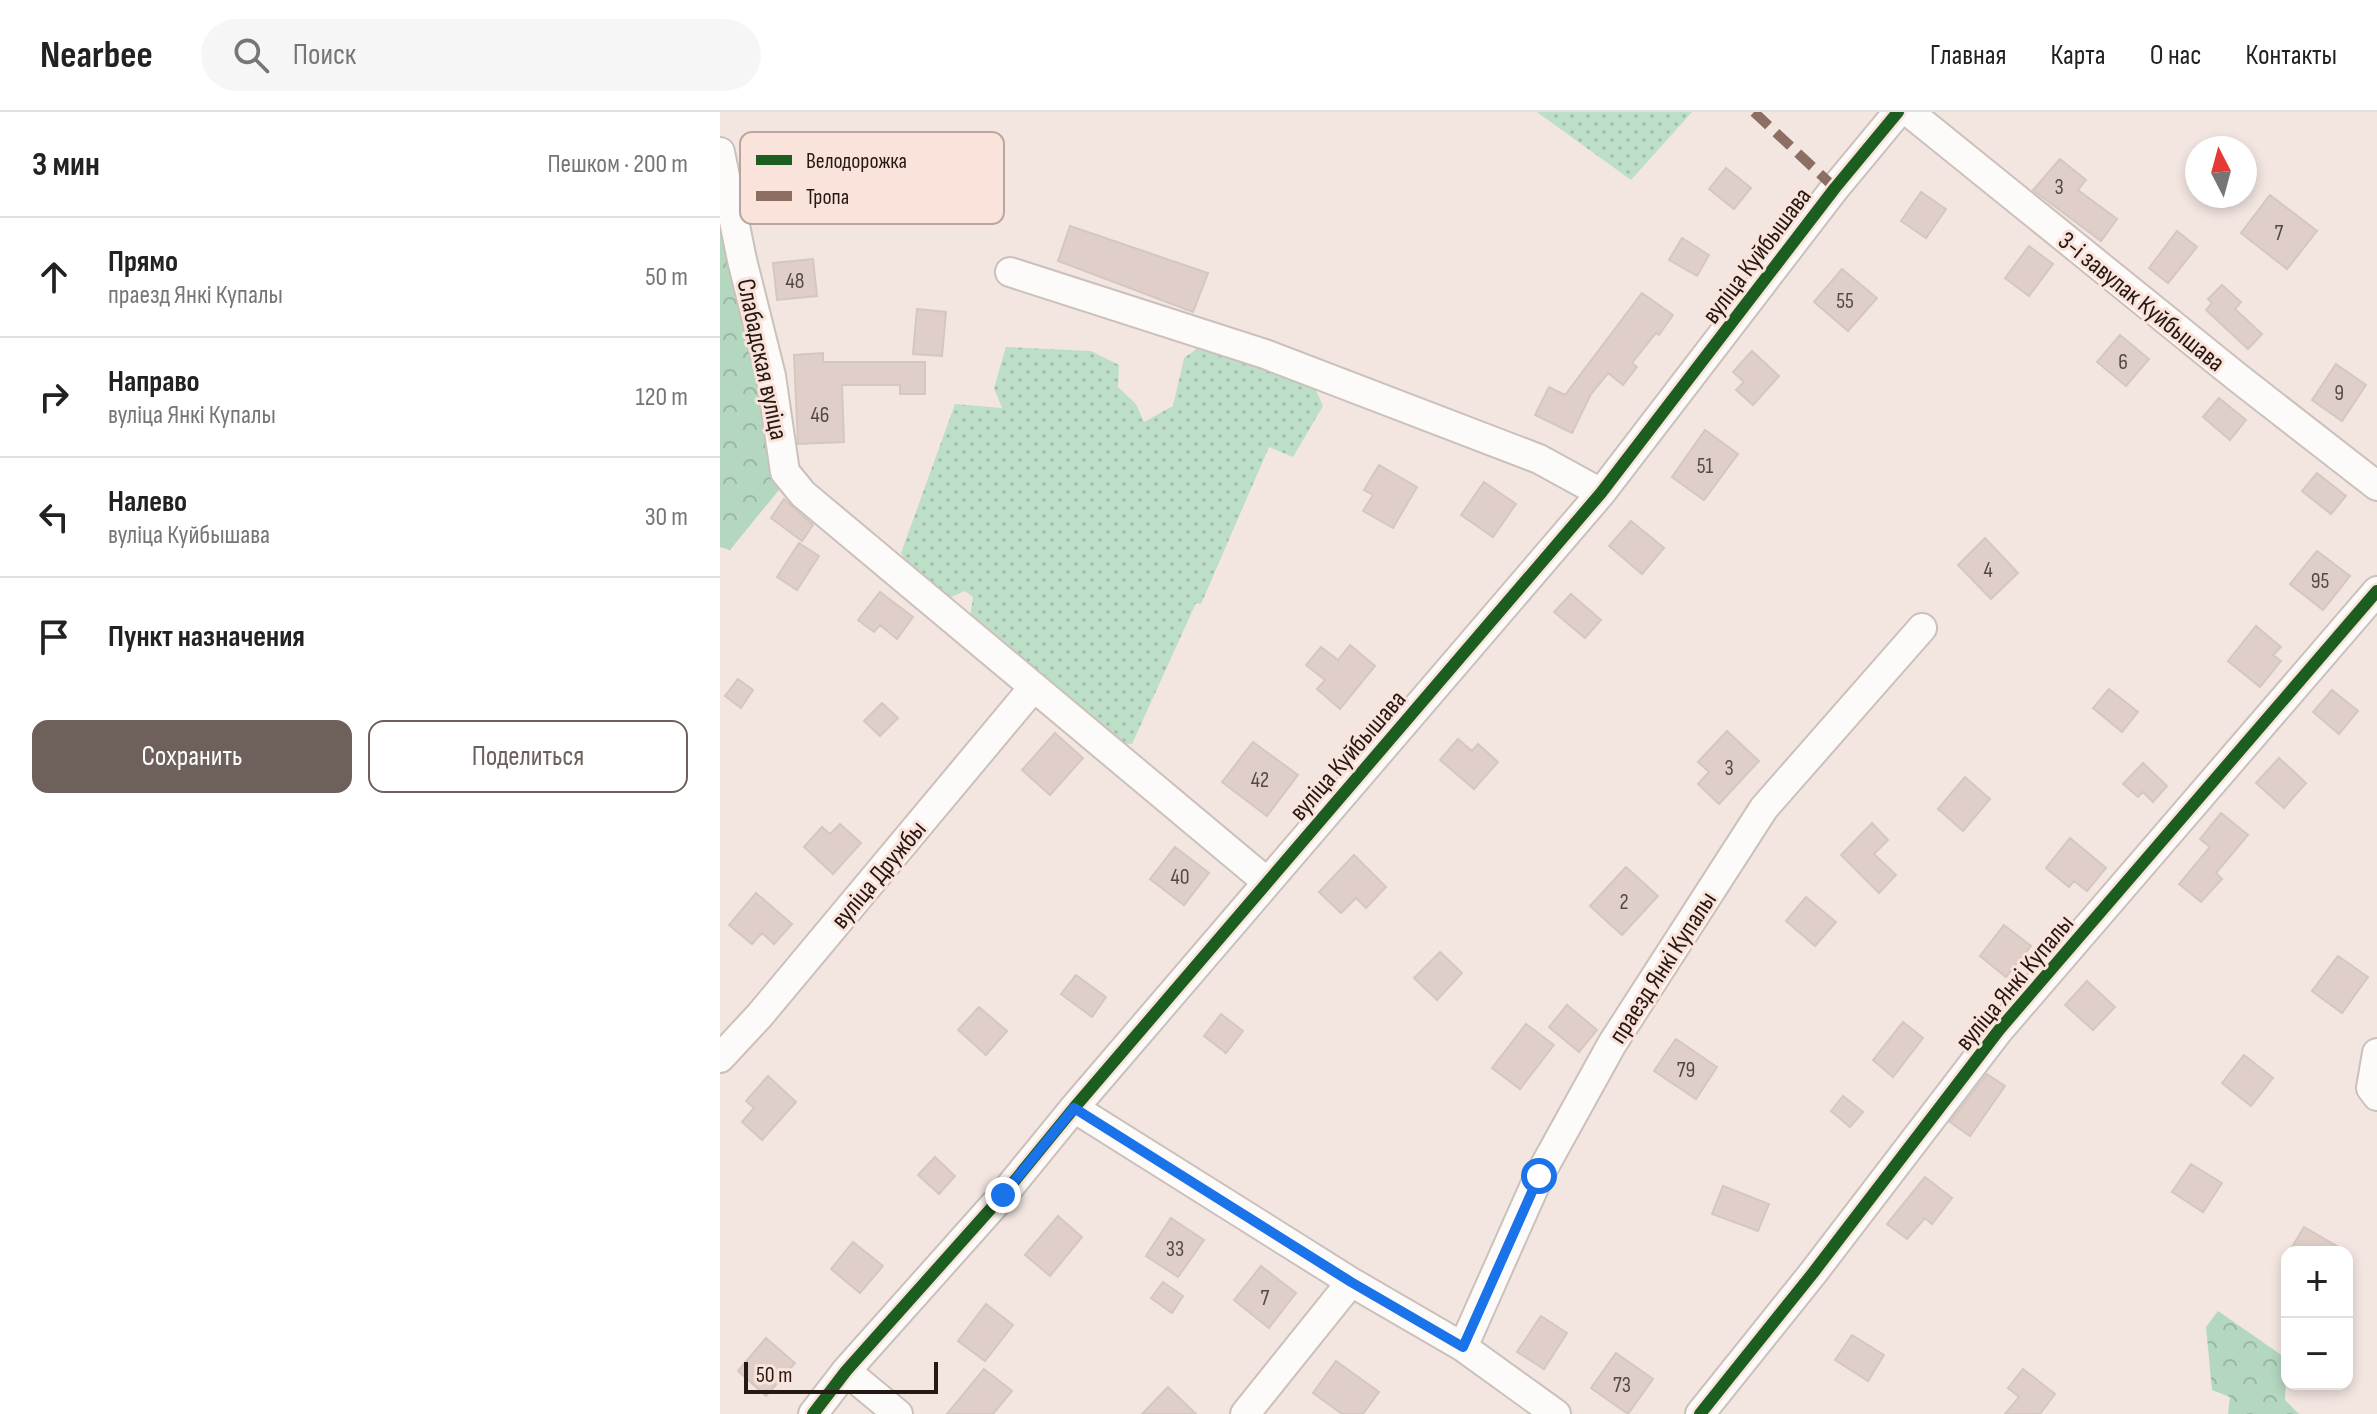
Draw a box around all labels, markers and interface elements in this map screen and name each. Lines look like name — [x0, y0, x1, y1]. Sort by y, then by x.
search box — [201, 19, 761, 91]
text: Nearbee — [40, 33, 153, 78]
icon: search — [229, 33, 273, 77]
text: Поиск — [293, 37, 356, 73]
text: Главная — [1930, 39, 2006, 72]
text: Карта — [2050, 39, 2106, 72]
text: О нас — [2150, 39, 2202, 72]
text: Контакты — [2246, 39, 2337, 72]
legend — [740, 132, 1004, 224]
north arrow — [2185, 136, 2257, 208]
text: 3 мин — [32, 144, 100, 185]
text: Велодорожка — [806, 148, 907, 175]
text: Пешком · 200 m — [547, 149, 688, 180]
house number: 3 — [2054, 174, 2064, 201]
street label: вуліца Куйбышава — [1696, 182, 1818, 330]
text: Тропа — [806, 184, 849, 211]
house number: 7 — [2275, 220, 2284, 247]
street label: 3-і завулак Куйбышава — [2052, 226, 2231, 379]
text: Прямо — [108, 244, 178, 280]
icon: ahead — [32, 255, 76, 299]
text: 50 m — [645, 262, 688, 293]
house number: 48 — [786, 268, 804, 295]
street label: Слабадская вуліца — [729, 276, 794, 443]
text: праезд Янкі Купалы — [108, 280, 283, 311]
house number: 55 — [1836, 288, 1854, 315]
house number: 6 — [2118, 349, 2128, 376]
text: Направо — [108, 364, 200, 400]
icon: right — [32, 375, 76, 419]
house number: 9 — [2334, 380, 2344, 407]
text: 120 m — [635, 382, 688, 413]
text: вуліца Янкі Купалы — [108, 400, 276, 431]
house number: 46 — [811, 402, 829, 429]
house number: 51 — [1697, 453, 1714, 480]
text: Налево — [108, 484, 187, 520]
icon: left — [32, 495, 76, 539]
text: 30 m — [645, 502, 688, 533]
text: вуліца Куйбышава — [108, 520, 270, 551]
house number: 4 — [1983, 557, 1993, 584]
house number: 95 — [2311, 568, 2329, 595]
icon: arrive — [32, 615, 76, 659]
text: Пункт назначения — [108, 619, 305, 655]
street label: вуліца Куйбышава — [1283, 685, 1413, 827]
button: Сохранить — [32, 720, 352, 793]
button: Поделиться — [368, 720, 688, 793]
house number: 3 — [1724, 755, 1734, 782]
house number: 42 — [1251, 767, 1269, 794]
street label: вуліца Дружбы — [825, 815, 933, 935]
house number: 40 — [1170, 864, 1190, 891]
street label: праезд Янкі Купалы — [1603, 886, 1724, 1050]
house number: 2 — [1619, 889, 1629, 916]
street label: вуліца Янкі Купалы — [1949, 909, 2081, 1057]
house number: 79 — [1677, 1057, 1695, 1084]
route start — [1521, 1158, 1557, 1194]
route end — [985, 1177, 1021, 1213]
house number: 33 — [1166, 1236, 1184, 1263]
map controls — [2281, 1246, 2353, 1390]
button: + — [2281, 1246, 2353, 1318]
house number: 7 — [1261, 1285, 1270, 1312]
button: − — [2281, 1318, 2353, 1390]
scale bar — [744, 1358, 938, 1394]
text: 50 m — [756, 1362, 792, 1389]
house number: 73 — [1613, 1372, 1631, 1399]

